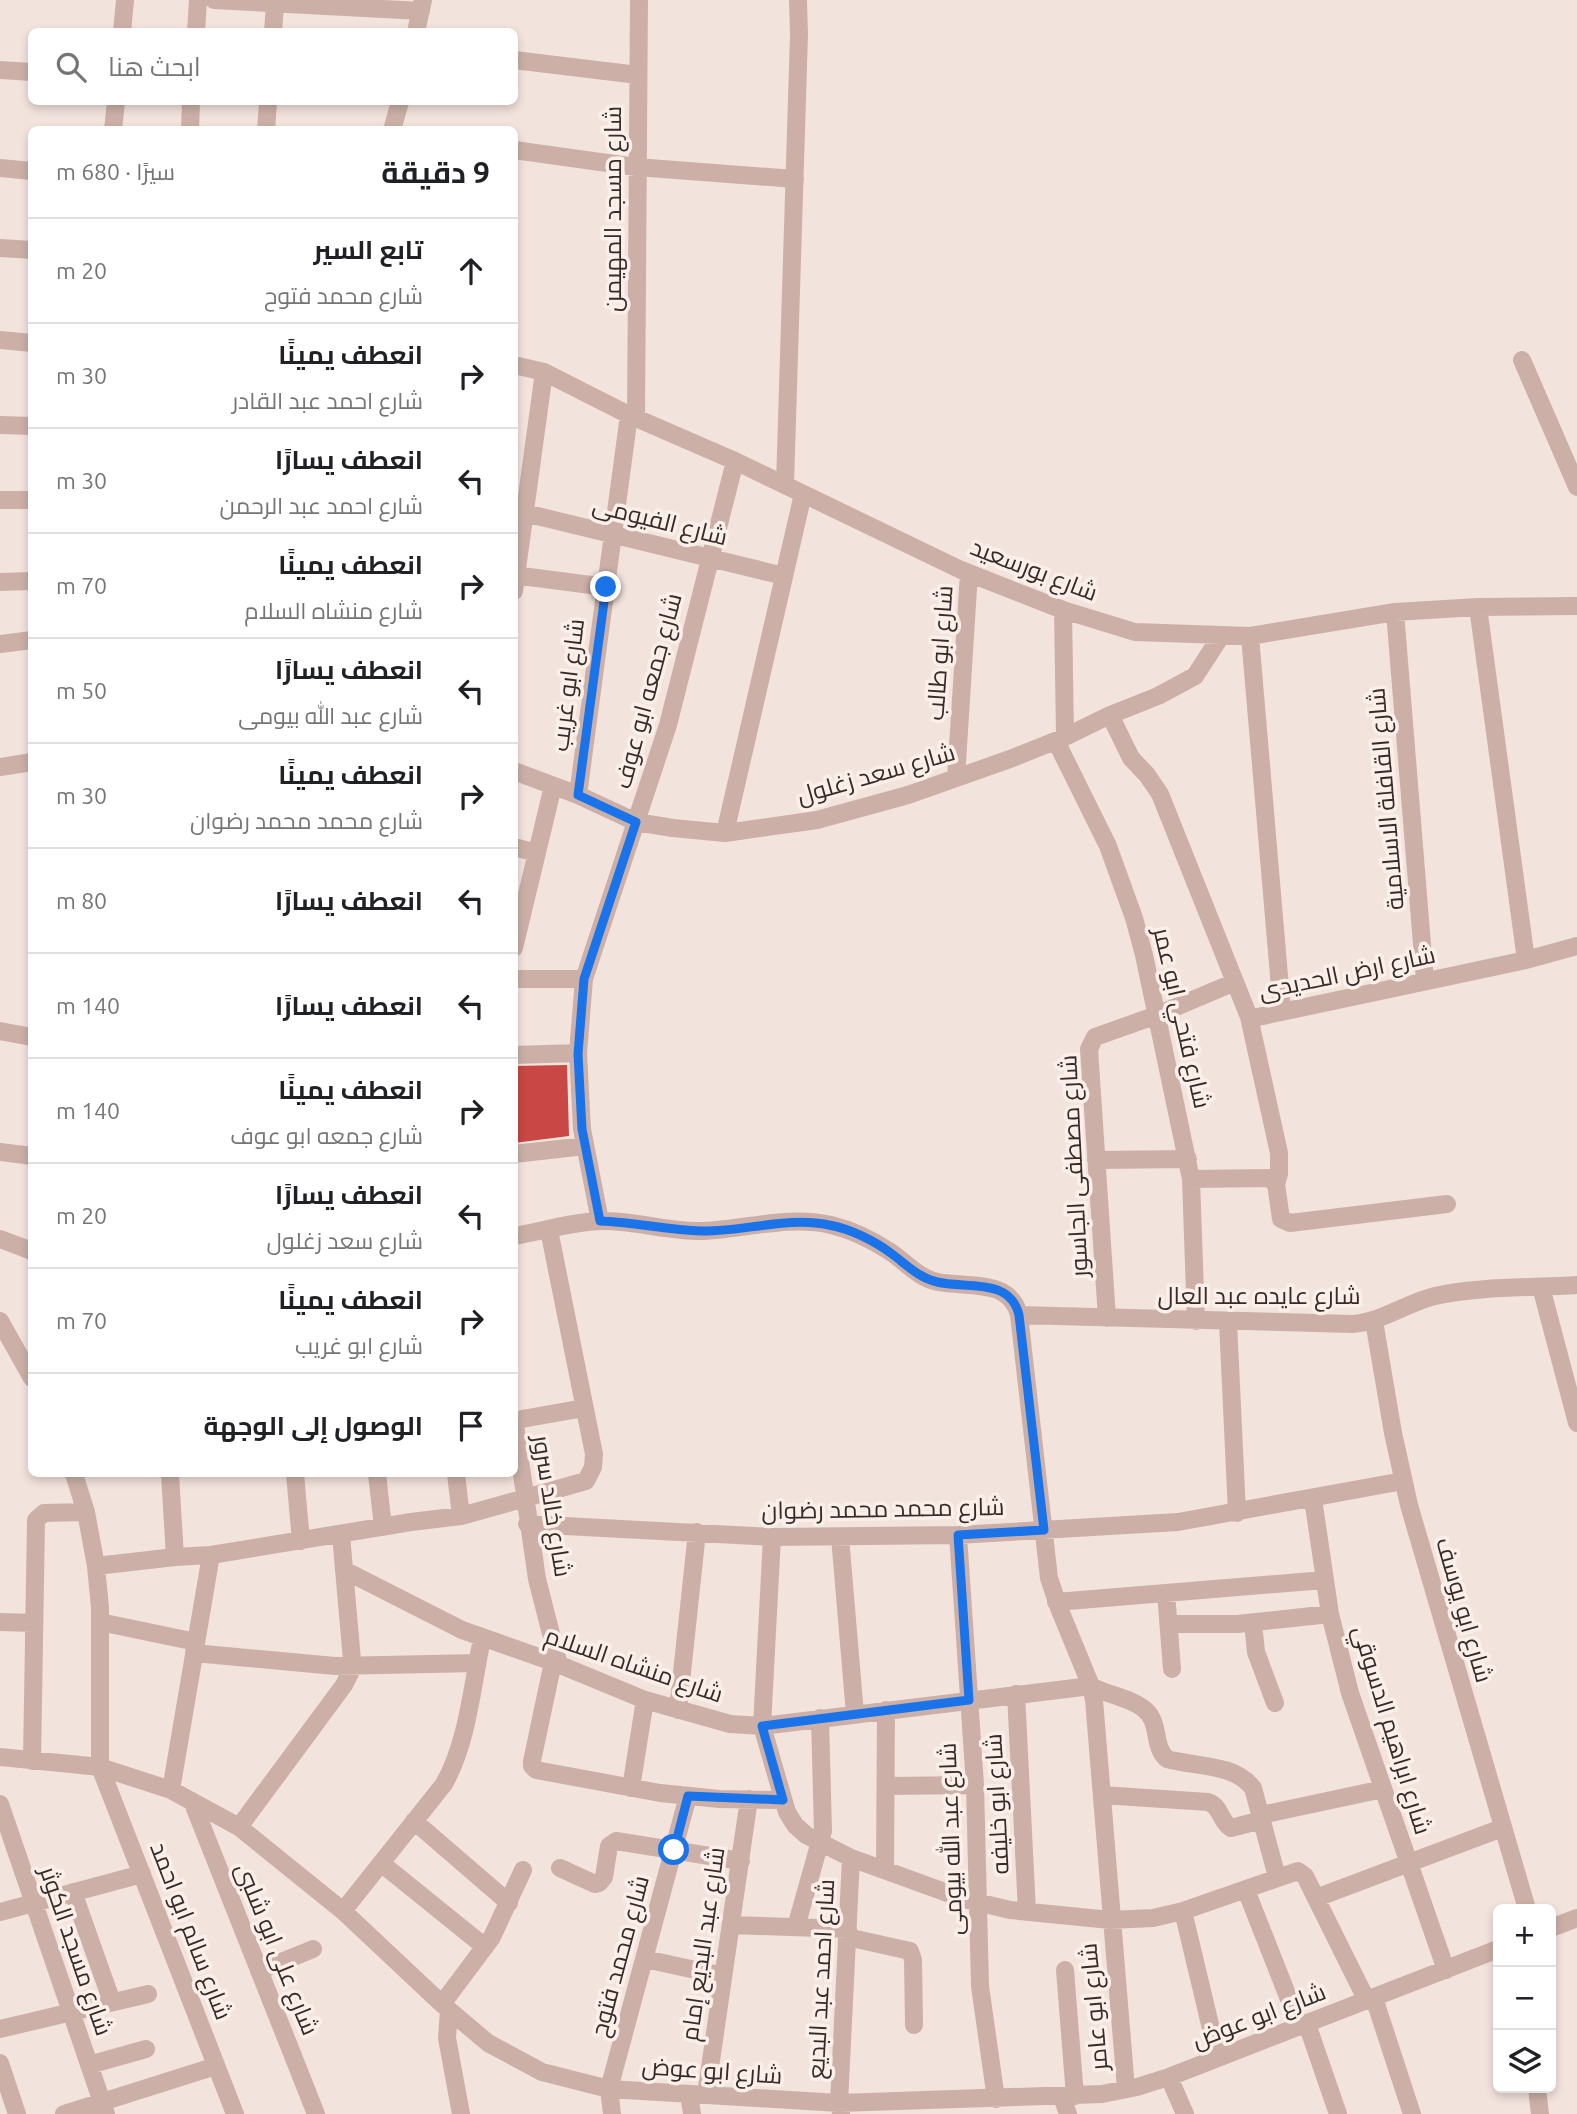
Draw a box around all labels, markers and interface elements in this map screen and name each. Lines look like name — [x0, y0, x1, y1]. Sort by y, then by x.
search box — [28, 28, 518, 105]
icon: search — [52, 48, 90, 86]
text: ابحث هنا — [108, 52, 201, 81]
street label: شارع مسجد المهيمن — [599, 106, 629, 312]
text: 9 دقيقة — [381, 155, 490, 189]
text: سيرًا · 680 m — [56, 159, 175, 184]
text: تابع السير — [313, 235, 423, 264]
icon: ahead — [452, 252, 490, 290]
text: 20 m — [56, 258, 107, 283]
text: شارع محمد فتوح — [264, 283, 423, 308]
text: انعطف يمينًا — [278, 340, 423, 369]
icon: right — [452, 357, 490, 395]
text: 30 m — [56, 363, 107, 388]
text: شارع احمد عبد القادر — [232, 388, 423, 413]
text: انعطف يسارًا — [275, 445, 423, 474]
icon: left — [452, 462, 490, 500]
text: 30 m — [56, 468, 107, 493]
street label: شارع الفيومى — [589, 491, 730, 553]
text: شارع احمد عبد الرحمن — [219, 493, 423, 518]
street label: شارع بورسعيد — [966, 533, 1101, 609]
text: انعطف يمينًا — [278, 550, 423, 579]
icon: right — [452, 567, 490, 605]
route end — [590, 571, 621, 602]
text: 70 m — [56, 573, 107, 598]
street label: شارع ابو طالب — [921, 585, 961, 722]
street label: شارع جمعه ابو عوف — [608, 590, 689, 792]
text: شارع منشاه السلام — [244, 598, 423, 623]
street label: شارع ابو غريب — [546, 617, 592, 753]
text: انعطف يسارًا — [275, 655, 423, 684]
icon: left — [452, 672, 490, 710]
text: 50 m — [56, 678, 107, 703]
street label: شارع القافلة الاسلامية — [1362, 687, 1412, 911]
text: شارع عبد الله بيومى — [238, 703, 423, 728]
street label: شارع سعد زغلول — [794, 738, 959, 812]
text: انعطف يمينًا — [278, 760, 423, 789]
icon: right — [452, 777, 490, 815]
text: 30 m — [56, 783, 107, 808]
text: شارع محمد محمد رضوان — [190, 808, 423, 833]
icon: left — [452, 882, 490, 920]
text: انعطف يسارًا — [275, 886, 423, 915]
text: 80 m — [56, 888, 107, 913]
street label: شارع فتحي ابو عمر — [1142, 923, 1216, 1112]
street label: شارع ارض الحديدى — [1256, 941, 1438, 1007]
icon: left — [452, 987, 490, 1025]
text: انعطف يسارًا — [275, 991, 423, 1020]
text: 140 m — [56, 993, 120, 1018]
street label: شارع مصطفى الجاسور — [1054, 1054, 1096, 1280]
text: انعطف يمينًا — [278, 1075, 423, 1104]
icon: right — [452, 1092, 490, 1130]
text: 140 m — [56, 1098, 120, 1123]
text: شارع جمعه ابو عوف — [230, 1123, 423, 1148]
text: انعطف يسارًا — [275, 1180, 423, 1209]
icon: left — [452, 1197, 490, 1235]
text: 20 m — [56, 1203, 107, 1228]
text: شارع سعد زغلول — [267, 1228, 423, 1253]
street label: شارع عايده عبد العال — [1157, 1282, 1361, 1312]
text: انعطف يمينًا — [278, 1285, 423, 1314]
icon: right — [452, 1302, 490, 1340]
text: 70 m — [56, 1308, 107, 1333]
text: شارع ابو غريب — [295, 1333, 423, 1358]
icon: arrive — [452, 1407, 490, 1445]
text: الوصول إلى الوجهة — [204, 1411, 423, 1440]
street label: شارع خالد سرور — [525, 1431, 577, 1579]
street label: شارع محمد محمد رضوان — [761, 1493, 1005, 1527]
street label: شارع ابو يوسف — [1428, 1534, 1498, 1686]
street label: شارع منشاه السلام — [541, 1621, 727, 1710]
street label: شارع ابراهيم الدسوقي — [1342, 1622, 1437, 1839]
street label: شارع ابو خليفه — [979, 1733, 1017, 1875]
street label: شارع عبد الله بيومى — [932, 1742, 970, 1936]
route start — [658, 1834, 689, 1865]
street label: شارع سالم ابو احمد — [142, 1838, 238, 2024]
street label: شارع عبد البديع إمام — [676, 1845, 732, 2043]
street label: شارع على ابو شلبى — [228, 1859, 324, 2040]
street label: شارع مسجد الكوثر — [31, 1861, 118, 2040]
street label: شارع محمد فتوح — [585, 1872, 657, 2040]
street label: شارع احمد عبد البديع — [802, 1878, 842, 2080]
map controls — [1493, 1904, 1556, 2093]
button: + — [1493, 1904, 1556, 1967]
street label: شارع ابو عامر — [1074, 1942, 1116, 2074]
button: − — [1493, 1967, 1556, 2030]
street label: شارع ابو عوض — [1188, 1978, 1331, 2056]
button: layers — [1493, 2030, 1556, 2093]
street label: شارع ابو عوض — [641, 2052, 783, 2092]

